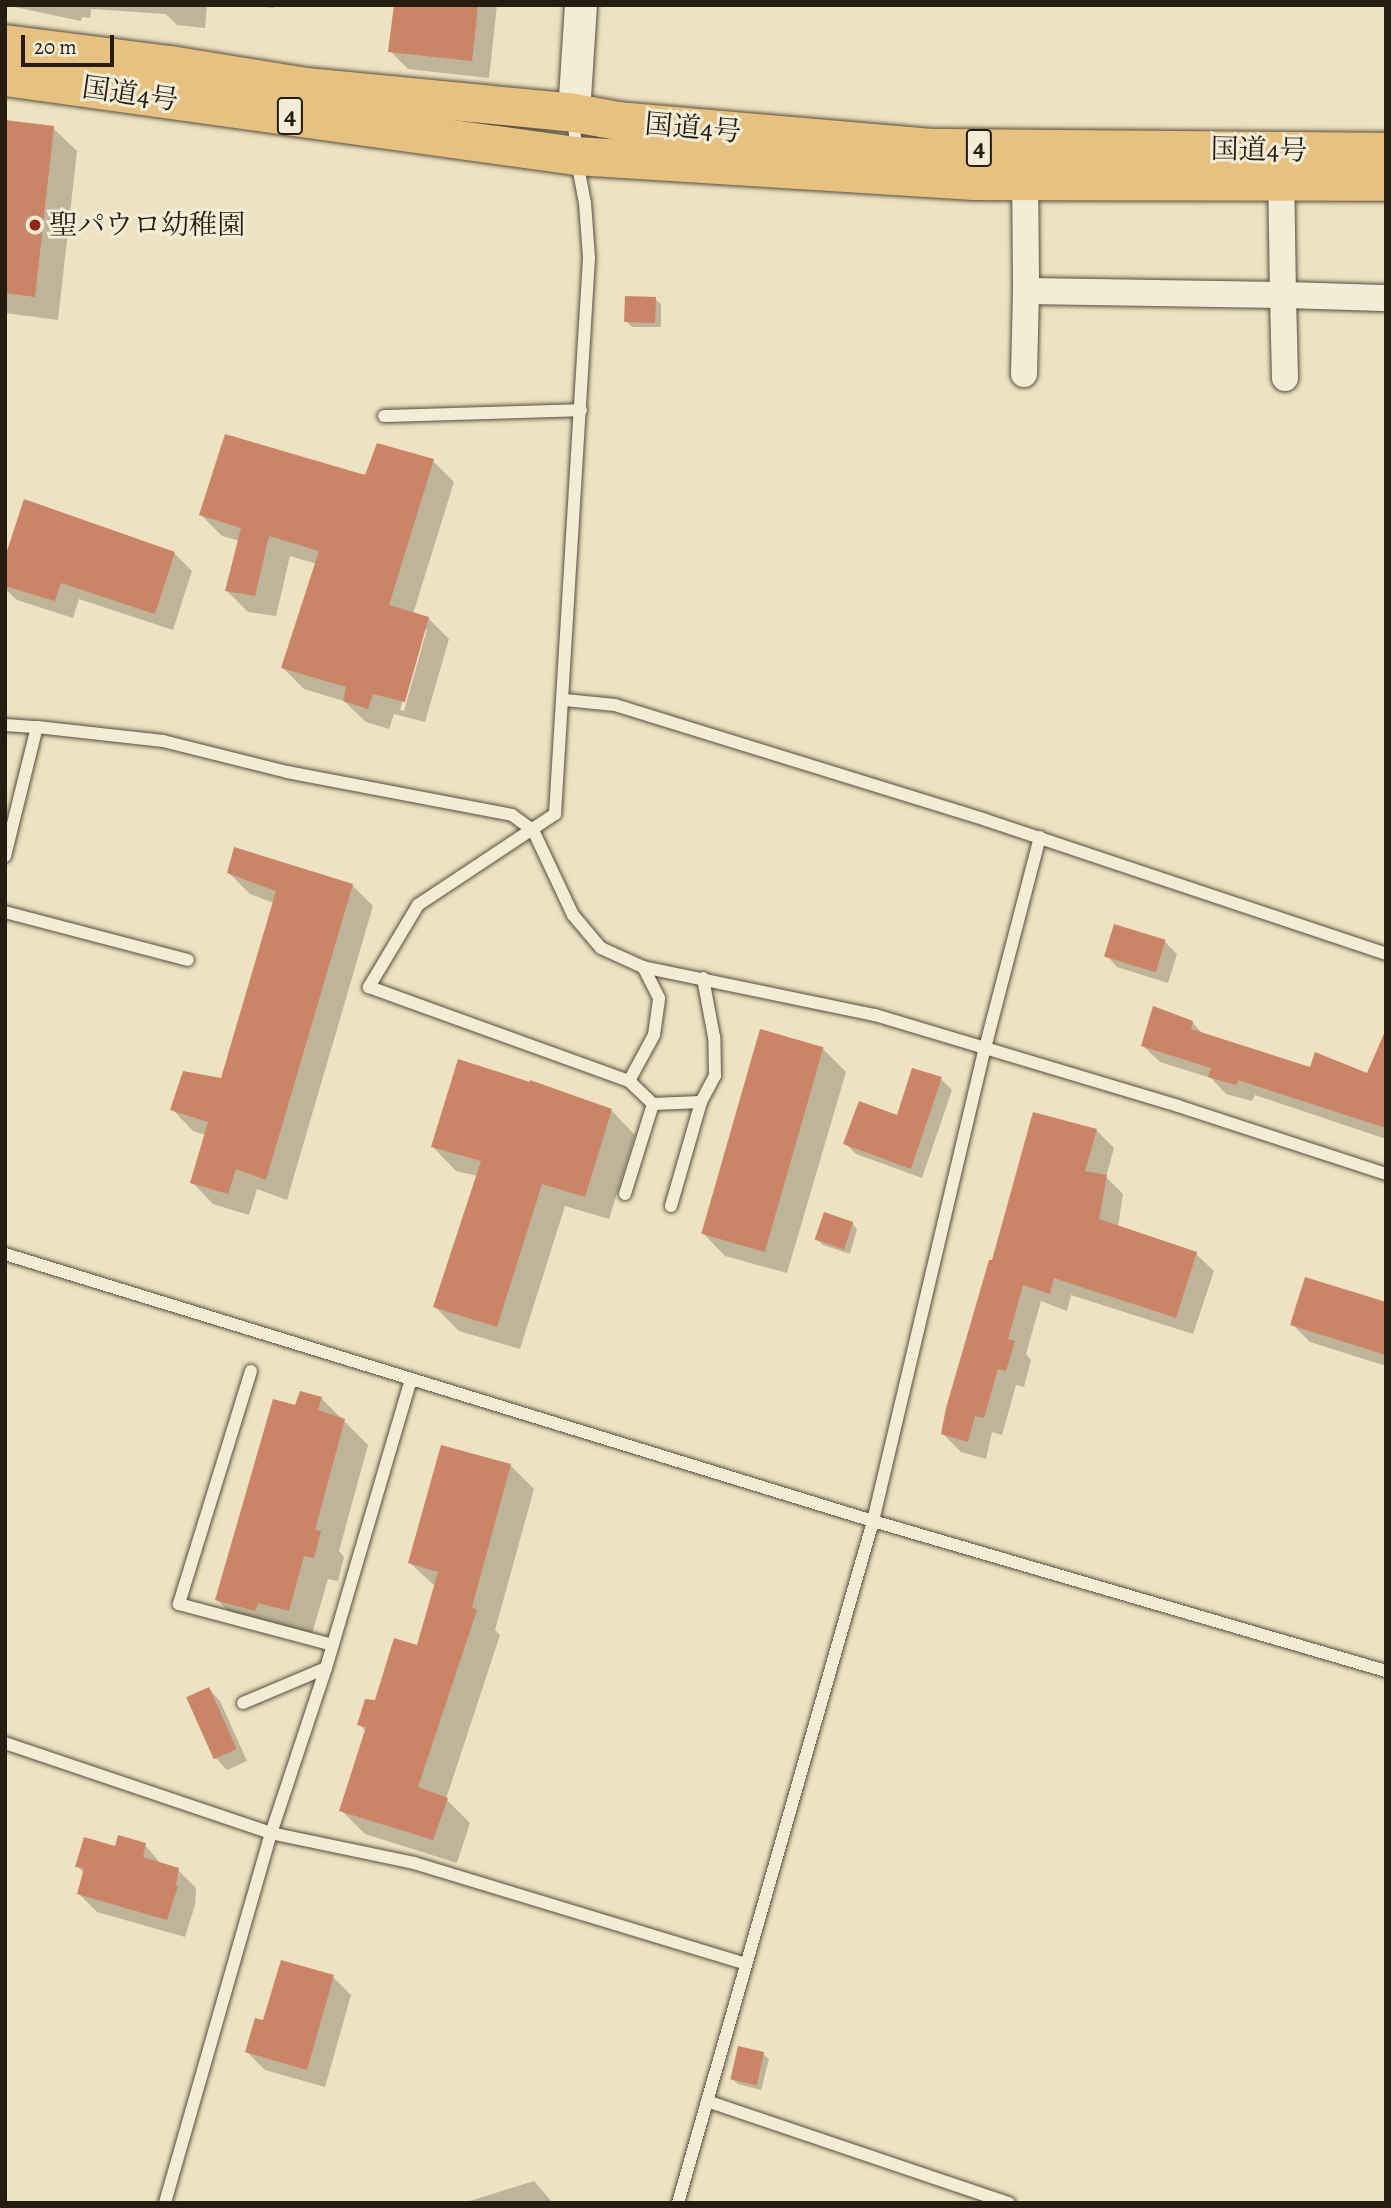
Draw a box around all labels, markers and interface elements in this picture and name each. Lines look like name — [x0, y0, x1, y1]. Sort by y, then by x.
scale bar — [24, 21, 117, 65]
text: 20 m — [34, 33, 77, 61]
street label: 国道4号 — [80, 71, 180, 117]
road number: 4 — [276, 94, 304, 139]
street label: 国道4号 — [643, 107, 743, 149]
road number: 4 — [965, 125, 993, 170]
street label: 国道4号 — [1210, 132, 1308, 168]
place label: 聖パウロ幼稚園 — [49, 208, 245, 242]
marker: 聖パウロ幼稚園 — [27, 217, 43, 233]

